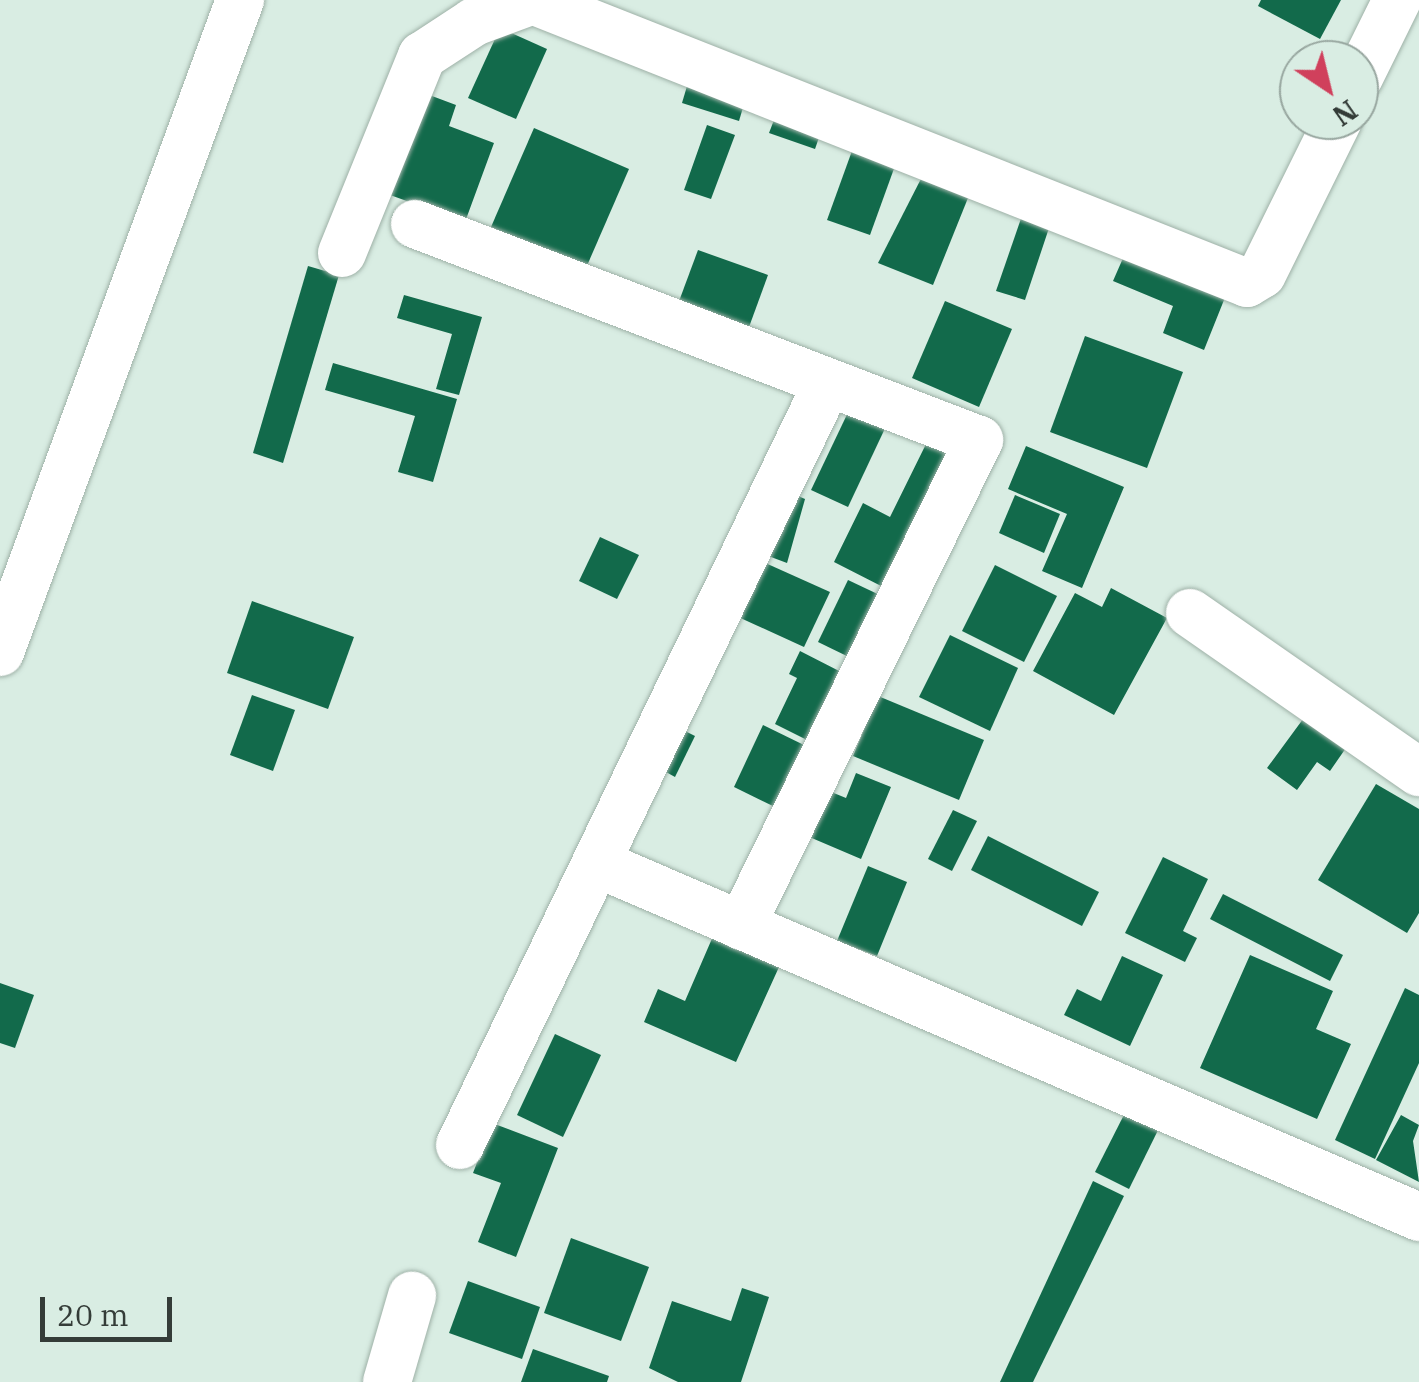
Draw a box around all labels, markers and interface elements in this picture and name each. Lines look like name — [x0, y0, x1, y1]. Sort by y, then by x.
north arrow — [1279, 40, 1379, 140]
text: N — [1326, 92, 1365, 135]
scale bar — [45, 1277, 178, 1339]
text: 20 m — [57, 1295, 129, 1334]

